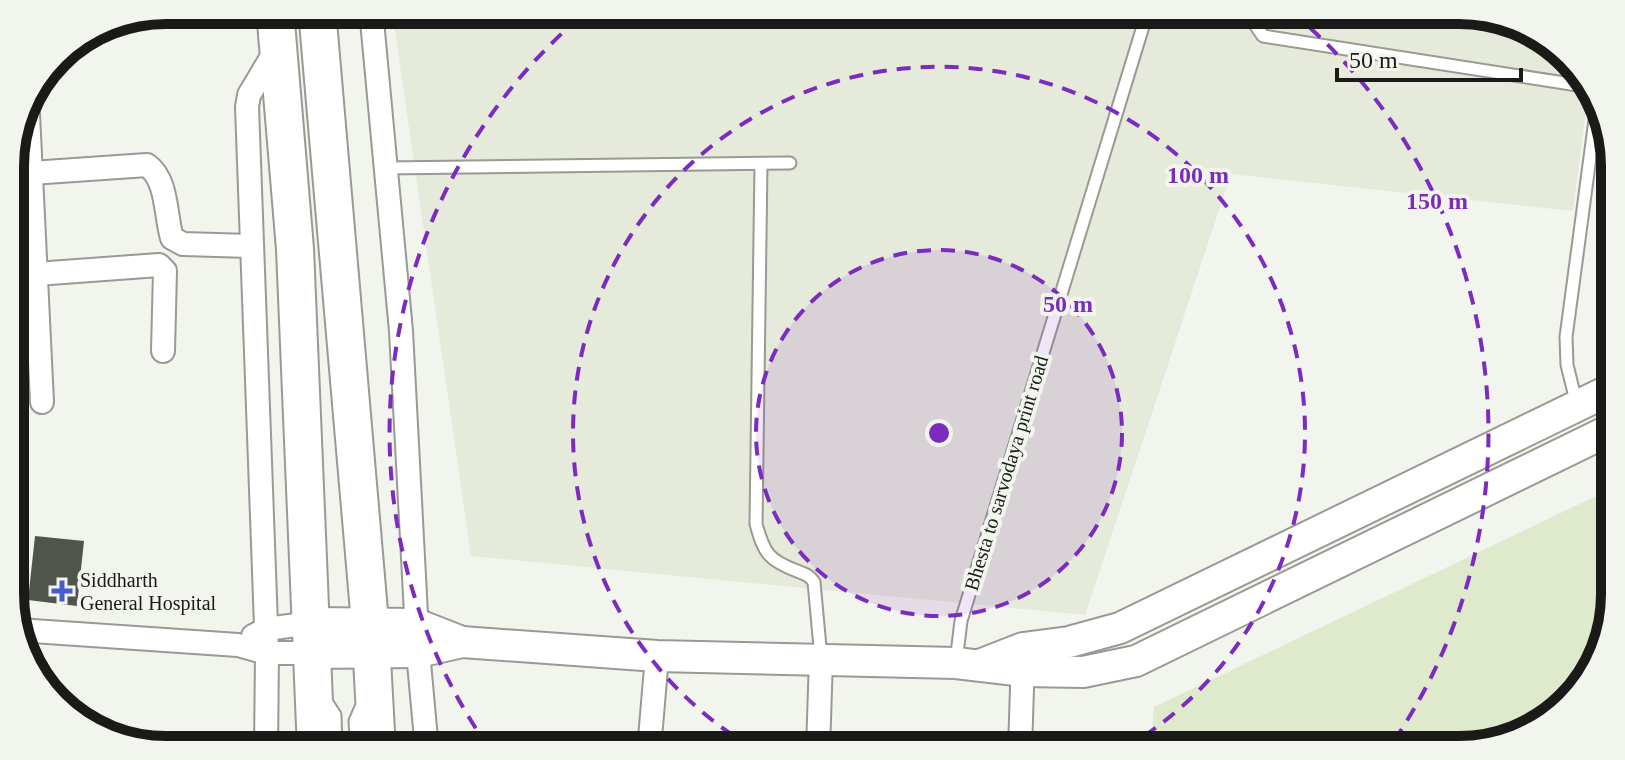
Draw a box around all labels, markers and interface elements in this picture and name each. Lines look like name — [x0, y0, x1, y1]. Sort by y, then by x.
scale bar — [1337, 32, 1521, 82]
text: 50 m — [1349, 47, 1398, 73]
text: 100 m — [1167, 162, 1229, 188]
text: 150 m — [1406, 188, 1468, 214]
text: 50 m — [1043, 291, 1093, 317]
street label: Bhesta to sarvodaya print road — [960, 353, 1053, 593]
centre of rings — [925, 419, 953, 447]
place label: Siddharth General Hospital — [80, 569, 217, 615]
marker: Siddharth General Hospital — [51, 580, 73, 602]

